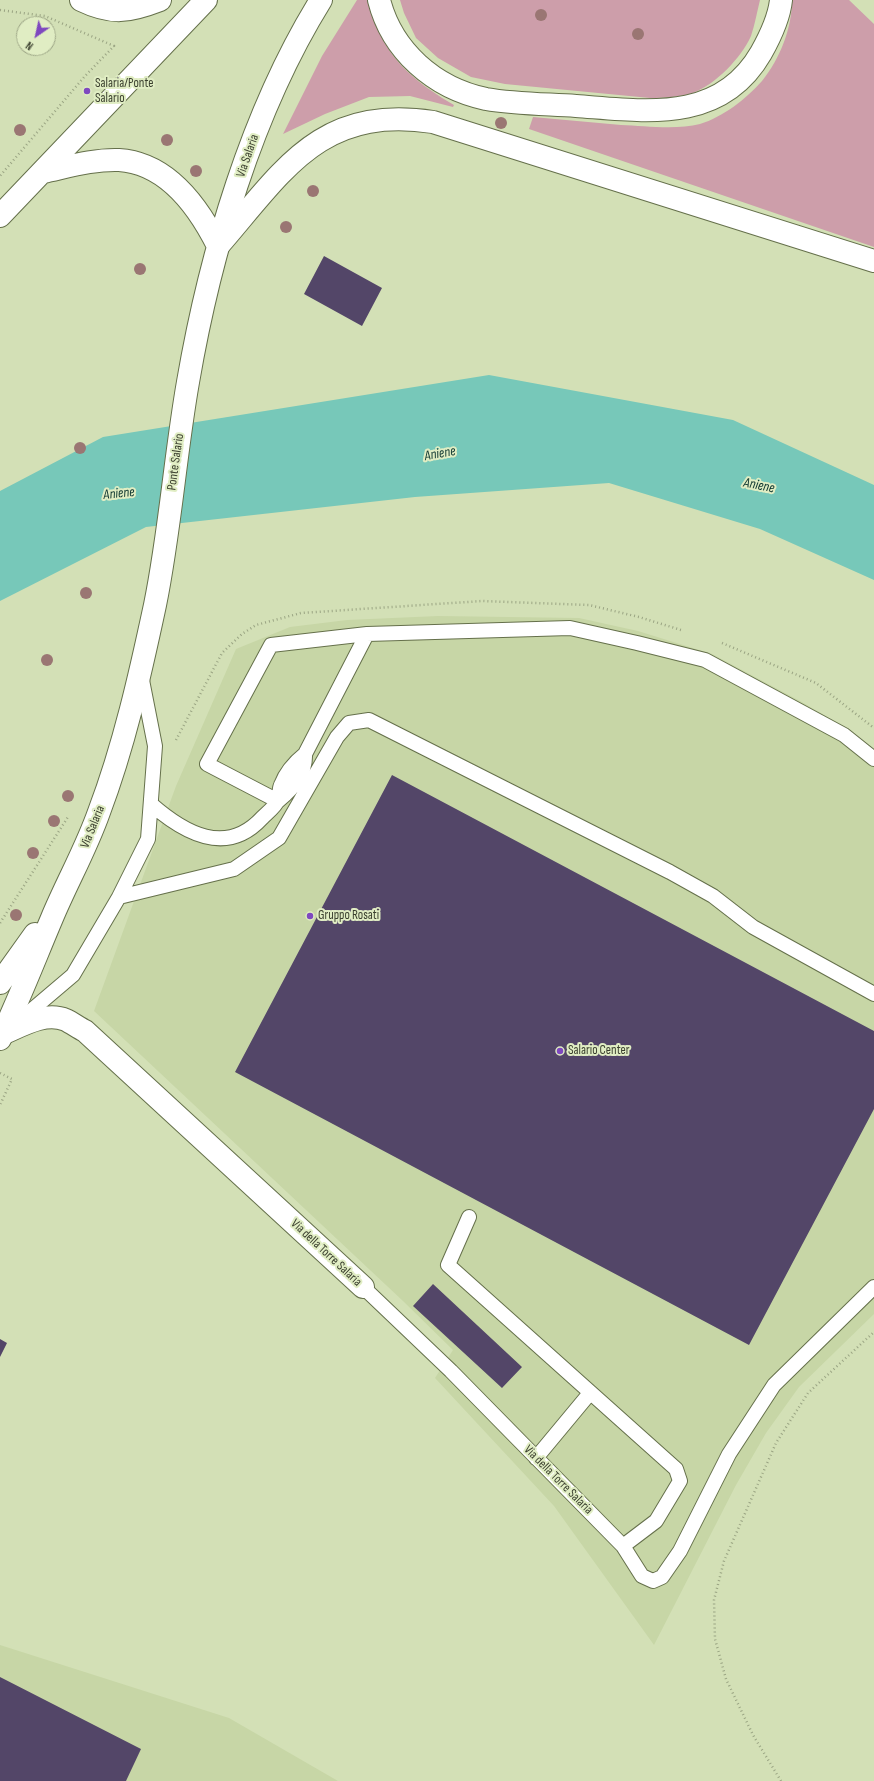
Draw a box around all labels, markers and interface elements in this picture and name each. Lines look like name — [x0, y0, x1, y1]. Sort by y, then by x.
north arrow — [16, 16, 56, 56]
text: N — [23, 39, 36, 53]
place label: Salaria/Ponte Salario — [95, 76, 154, 107]
marker: Salaria/Ponte Salario — [82, 86, 92, 96]
street label: Via Salaria — [233, 132, 263, 180]
street label: Ponte Salario — [164, 433, 188, 491]
water label: Aniene — [423, 443, 457, 465]
water label: Aniene — [742, 475, 776, 497]
water label: Aniene — [103, 484, 135, 504]
street label: Via Salaria — [77, 803, 109, 851]
place label: Gruppo Rosati — [318, 908, 379, 924]
marker: Gruppo Rosati — [305, 911, 315, 921]
place label: Salario Center — [568, 1043, 629, 1059]
marker: Salario Center — [555, 1046, 565, 1056]
street label: Via della Torre Salaria — [287, 1216, 365, 1290]
street label: Via della Torre Salaria — [520, 1442, 596, 1518]

